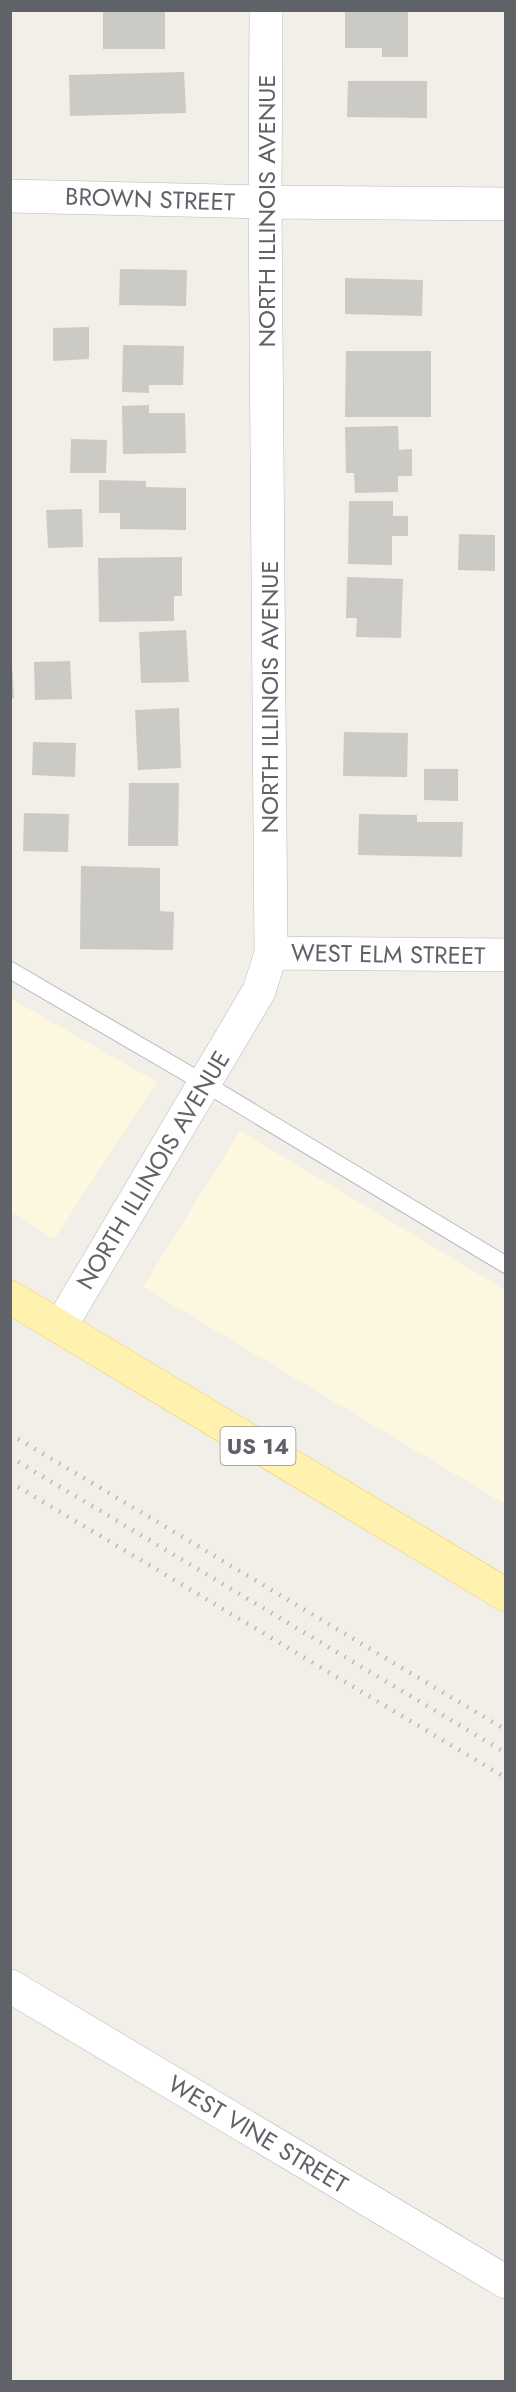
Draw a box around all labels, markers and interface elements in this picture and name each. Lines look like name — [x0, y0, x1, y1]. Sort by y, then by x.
street label: NORTH ILLINOIS AVENUE — [249, 75, 284, 347]
street label: BROWN STREET — [64, 179, 236, 219]
street label: NORTH ILLINOIS AVENUE — [252, 561, 287, 833]
street label: WEST ELM STREET — [290, 935, 486, 973]
street label: NORTH ILLINOIS AVENUE — [68, 1044, 238, 1296]
road number: US 14 — [220, 1427, 296, 1465]
street label: WEST VINE STREET — [161, 2066, 355, 2202]

